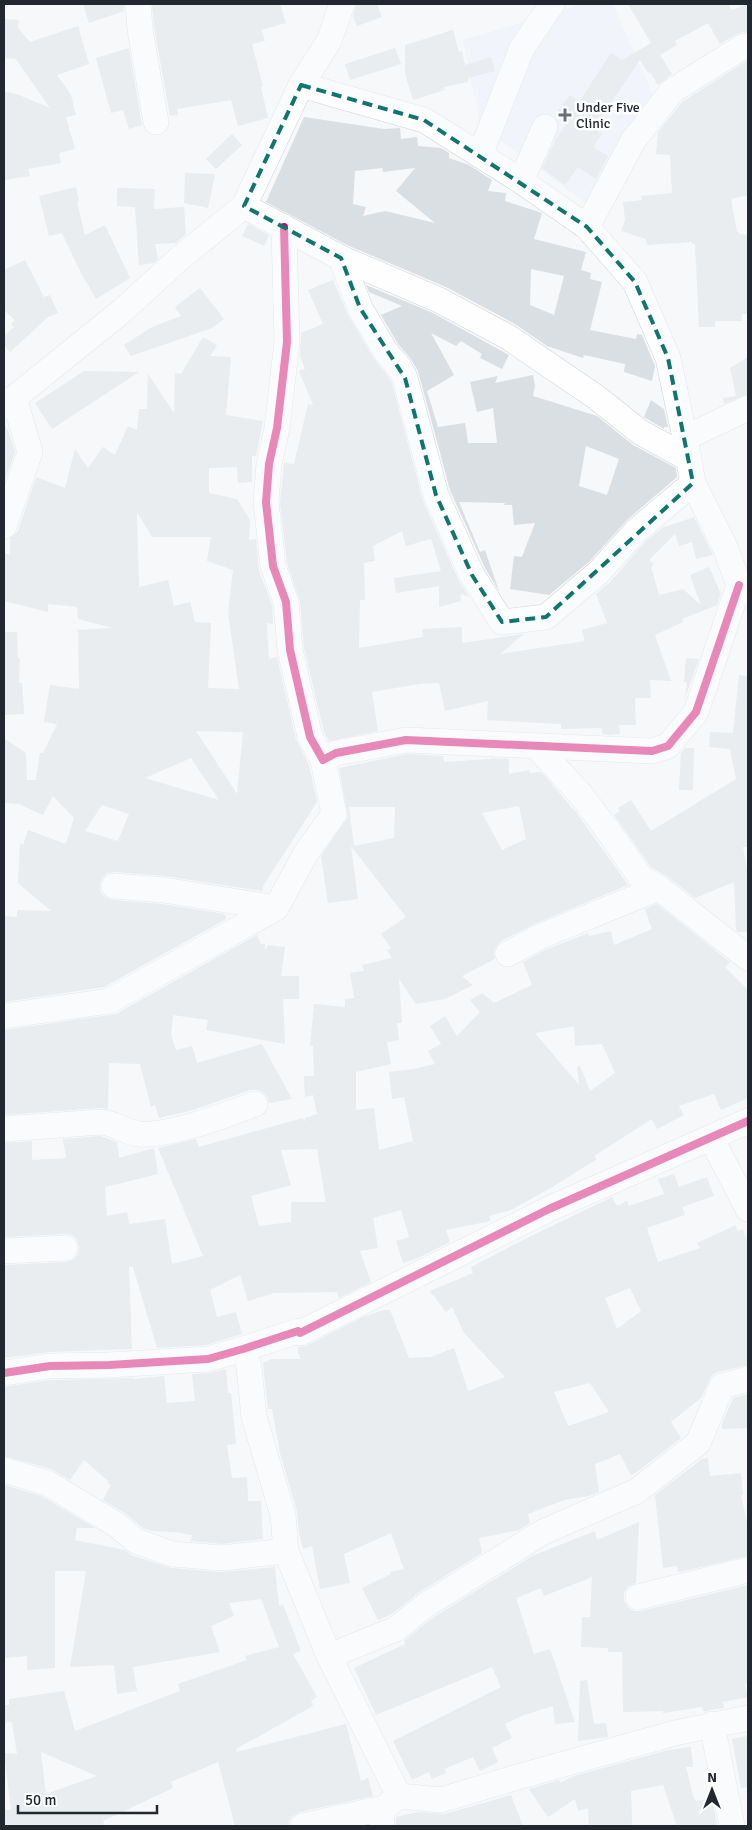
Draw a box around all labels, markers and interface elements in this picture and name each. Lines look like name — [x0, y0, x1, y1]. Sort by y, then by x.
place label: Under Five Clinic — [576, 99, 640, 132]
marker: Under Five Clinic — [558, 108, 572, 122]
north arrow — [687, 1765, 737, 1815]
text: N — [707, 1769, 717, 1786]
scale bar — [18, 1782, 156, 1814]
text: 50 m — [25, 1791, 56, 1809]

